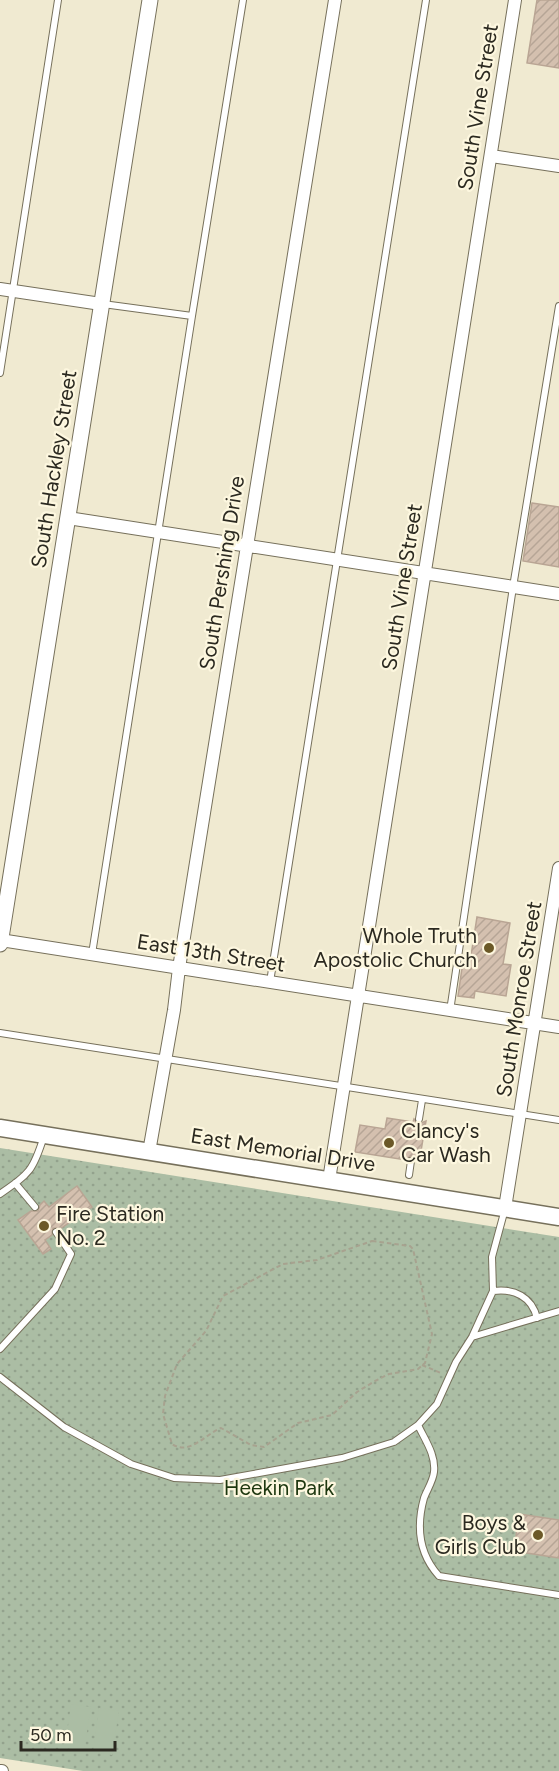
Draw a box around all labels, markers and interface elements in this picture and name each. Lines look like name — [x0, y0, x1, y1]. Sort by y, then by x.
street label: South Vine Street — [452, 22, 503, 192]
street label: South Hackley Street — [25, 368, 82, 570]
street label: South Pershing Drive — [194, 474, 249, 672]
street label: South Vine Street — [376, 502, 427, 672]
street label: South Monroe Street — [491, 899, 546, 1099]
place label: Whole Truth Apostolic Church — [314, 923, 477, 972]
street label: East 13th Street — [135, 928, 287, 977]
marker: Whole Truth Apostolic Church — [482, 941, 496, 955]
place label: Clancy's Car Wash — [401, 1118, 491, 1167]
street label: East Memorial Drive — [189, 1123, 377, 1176]
marker: Clancy's Car Wash — [382, 1136, 396, 1150]
place label: Fire Station No. 2 — [56, 1201, 164, 1250]
marker: Fire Station No. 2 — [37, 1219, 51, 1233]
park label: Heekin Park — [224, 1475, 335, 1500]
place label: Boys & Girls Club — [435, 1510, 526, 1559]
marker: Boys & Girls Club — [531, 1528, 545, 1542]
scale bar — [21, 1714, 116, 1752]
text: 50 m — [30, 1724, 72, 1746]

